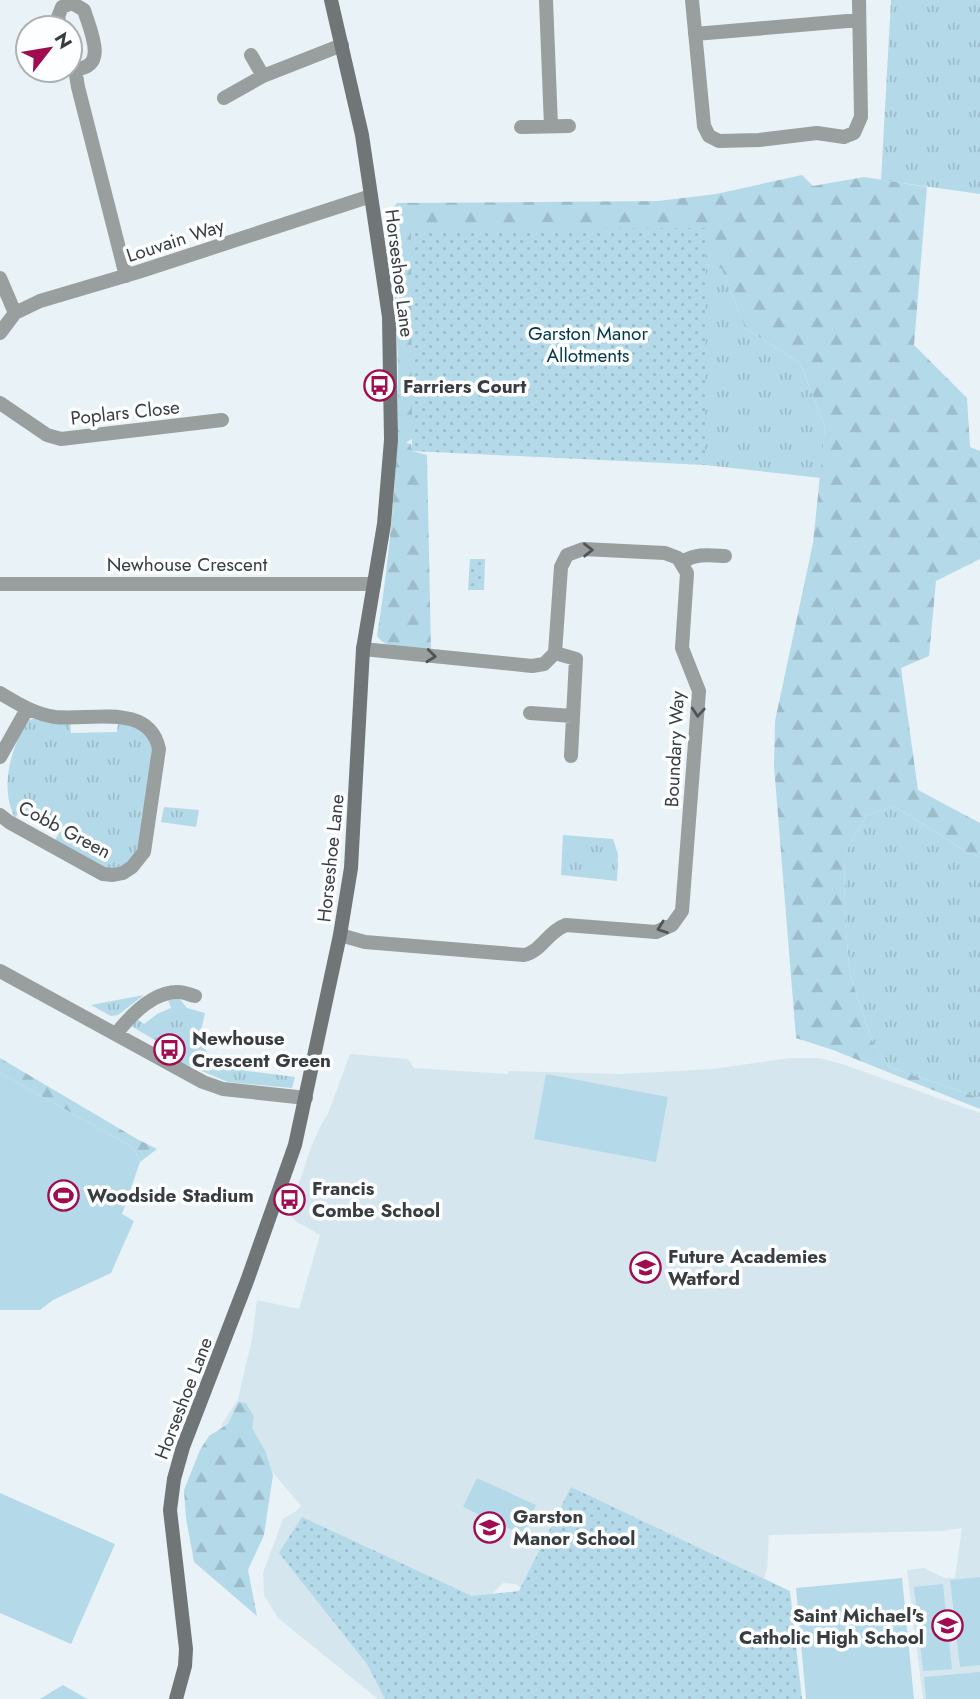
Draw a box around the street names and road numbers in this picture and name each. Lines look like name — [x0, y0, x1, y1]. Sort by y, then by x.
street label: Horseshoe Lane — [378, 207, 421, 339]
street label: Louvain Way — [123, 212, 228, 269]
street label: Poplars Close — [69, 393, 181, 432]
street label: Newhouse Crescent — [107, 551, 268, 578]
street label: Boundary Way — [658, 690, 691, 808]
street label: Horseshoe Lane — [310, 792, 351, 924]
street label: Cobb Green — [14, 794, 116, 865]
street label: Horseshoe Lane — [148, 1333, 219, 1463]

